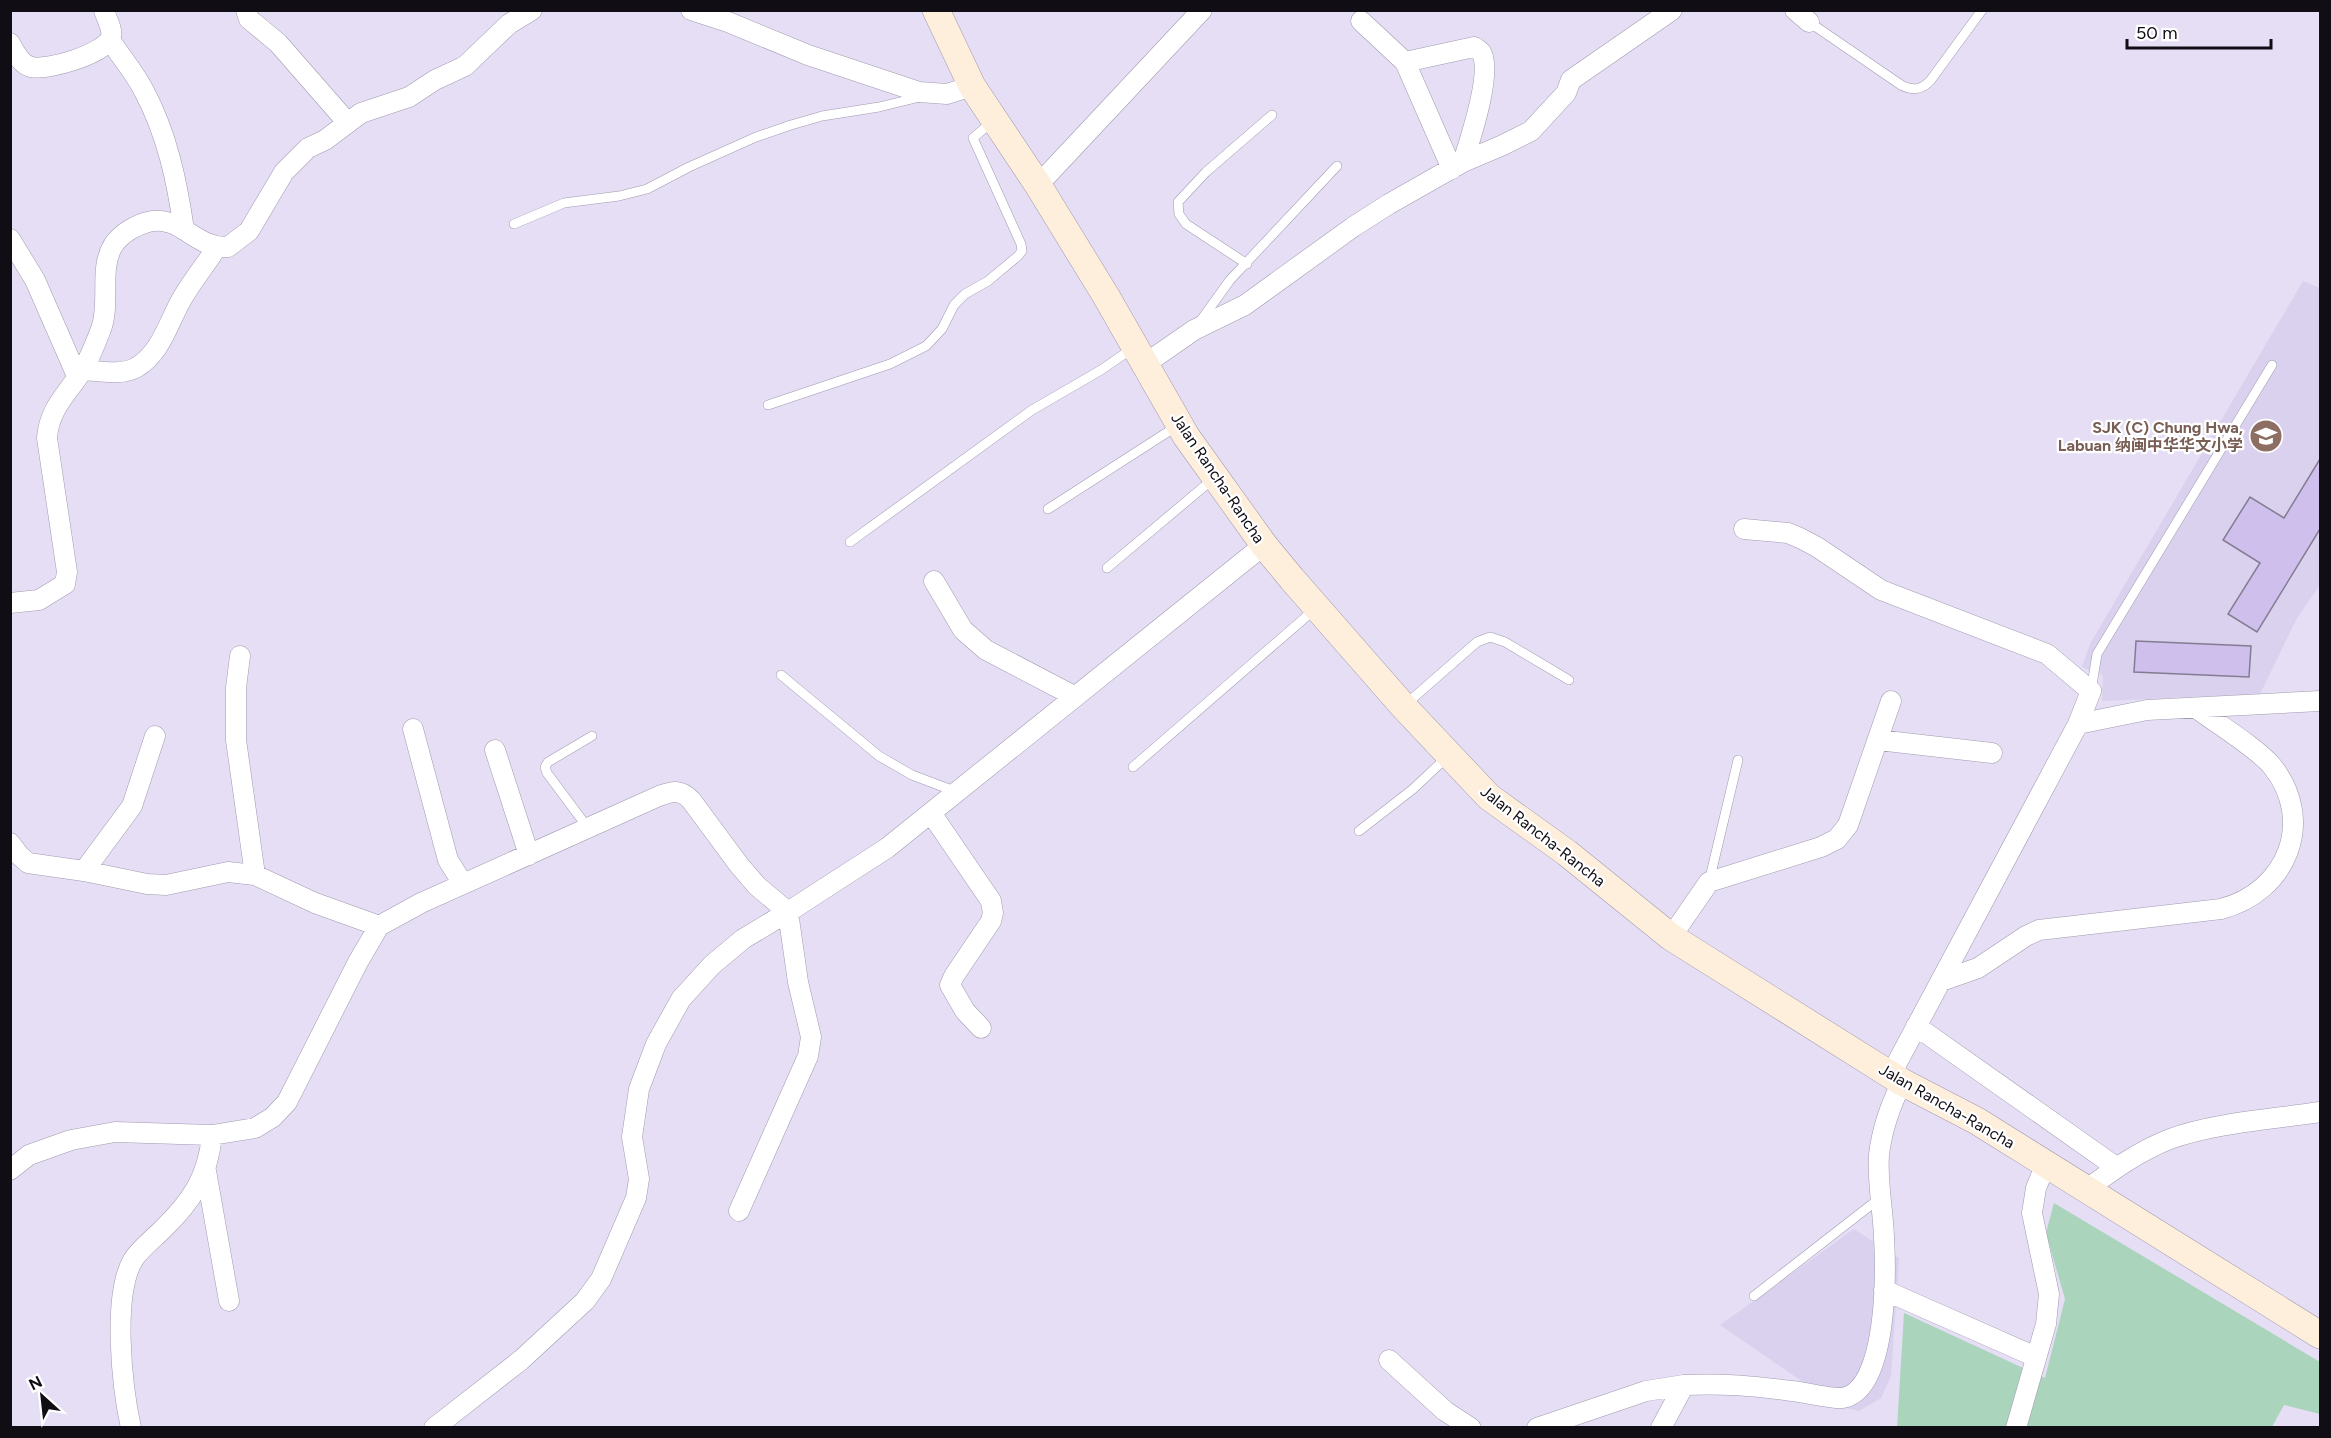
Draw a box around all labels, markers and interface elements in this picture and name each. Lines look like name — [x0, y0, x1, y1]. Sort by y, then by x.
scale bar — [2127, 12, 2271, 50]
text: 50 m — [2136, 22, 2178, 44]
street label: Jalan Rancha-Rancha — [1167, 409, 1269, 547]
place label: SJK (C) Chung Hwa, Labuan 纳闽中华华文小学 — [2058, 418, 2243, 455]
school or university icon: SJK (C) Chung Hwa, Labuan 纳闽中华华文小学 — [2248, 418, 2284, 454]
street label: Jalan Rancha-Rancha — [1477, 781, 1609, 891]
street label: Jalan Rancha-Rancha — [1876, 1059, 2018, 1153]
north arrow — [12, 1366, 72, 1426]
text: N — [26, 1372, 45, 1394]

